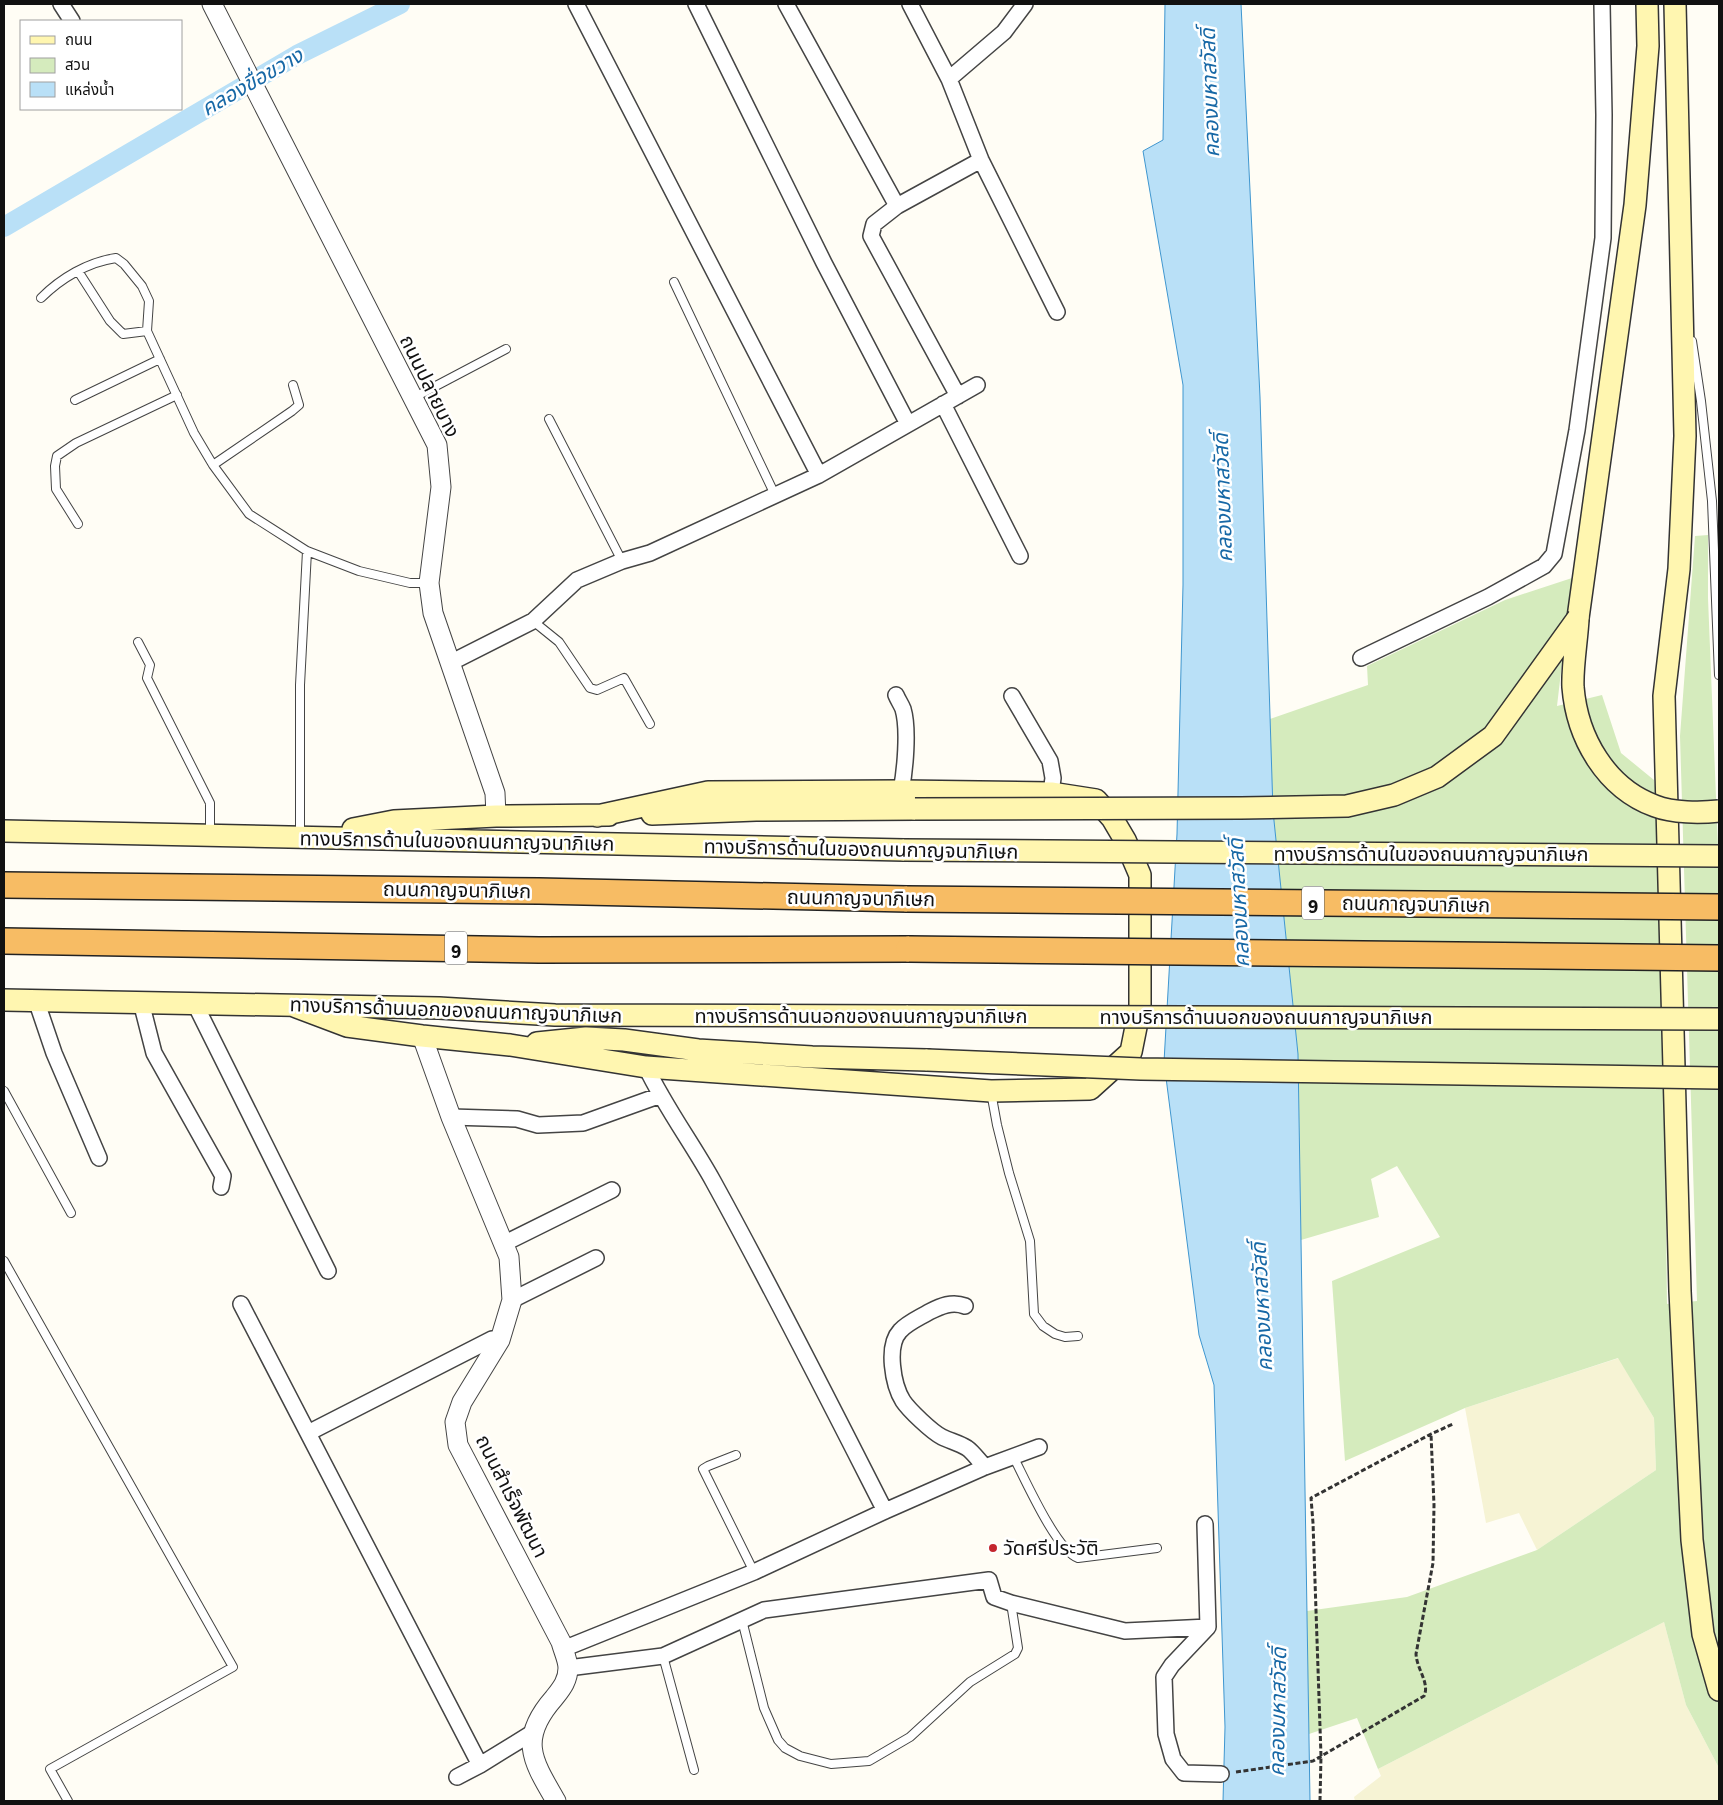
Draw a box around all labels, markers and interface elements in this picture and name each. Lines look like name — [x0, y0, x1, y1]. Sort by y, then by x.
legend — [20, 20, 182, 110]
water label: คลองมหาสวัสดิ์ — [1195, 23, 1224, 158]
text: ถนน — [65, 31, 92, 49]
water label: คลองขื่อขวาง — [195, 40, 309, 121]
text: สวน — [65, 56, 90, 74]
text: แหล่งน้ำ — [65, 79, 114, 99]
street label: ถนนปลายบาง — [395, 331, 465, 441]
water label: คลองมหาสวัสดิ์ — [1208, 428, 1237, 563]
street label: ทางบริการด้านในของถนนกาญจนาภิเษก — [299, 826, 615, 856]
water label: คลองมหาสวัสดิ์ — [1222, 833, 1254, 968]
street label: ทางบริการด้านในของถนนกาญจนาภิเษก — [703, 834, 1019, 864]
street label: ทางบริการด้านในของถนนกาญจนาภิเษก — [1274, 842, 1588, 866]
street label: ถนนกาญจนาภิเษก — [383, 877, 531, 903]
street label: ถนนกาญจนาภิเษก — [787, 885, 935, 911]
road number: 9 — [1302, 886, 1324, 920]
street label: ถนนกาญจนาภิเษก — [1342, 891, 1490, 917]
road number: 9 — [445, 931, 467, 964]
street label: ทางบริการด้านนอกของถนนกาญจนาภิเษก — [289, 992, 623, 1028]
street label: ทางบริการด้านนอกของถนนกาญจนาภิเษก — [695, 1004, 1027, 1028]
street label: ทางบริการด้านนอกของถนนกาญจนาภิเษก — [1100, 1005, 1432, 1029]
water label: คลองมหาสวัสดิ์ — [1245, 1237, 1277, 1372]
street label: ถนนสำเร็จพัฒนา — [471, 1431, 553, 1561]
place label: วัดศรีประวัติ — [1003, 1536, 1099, 1560]
marker: วัดศรีประวัติ — [987, 1542, 999, 1554]
water label: คลองมหาสวัสดิ์ — [1264, 1642, 1291, 1777]

